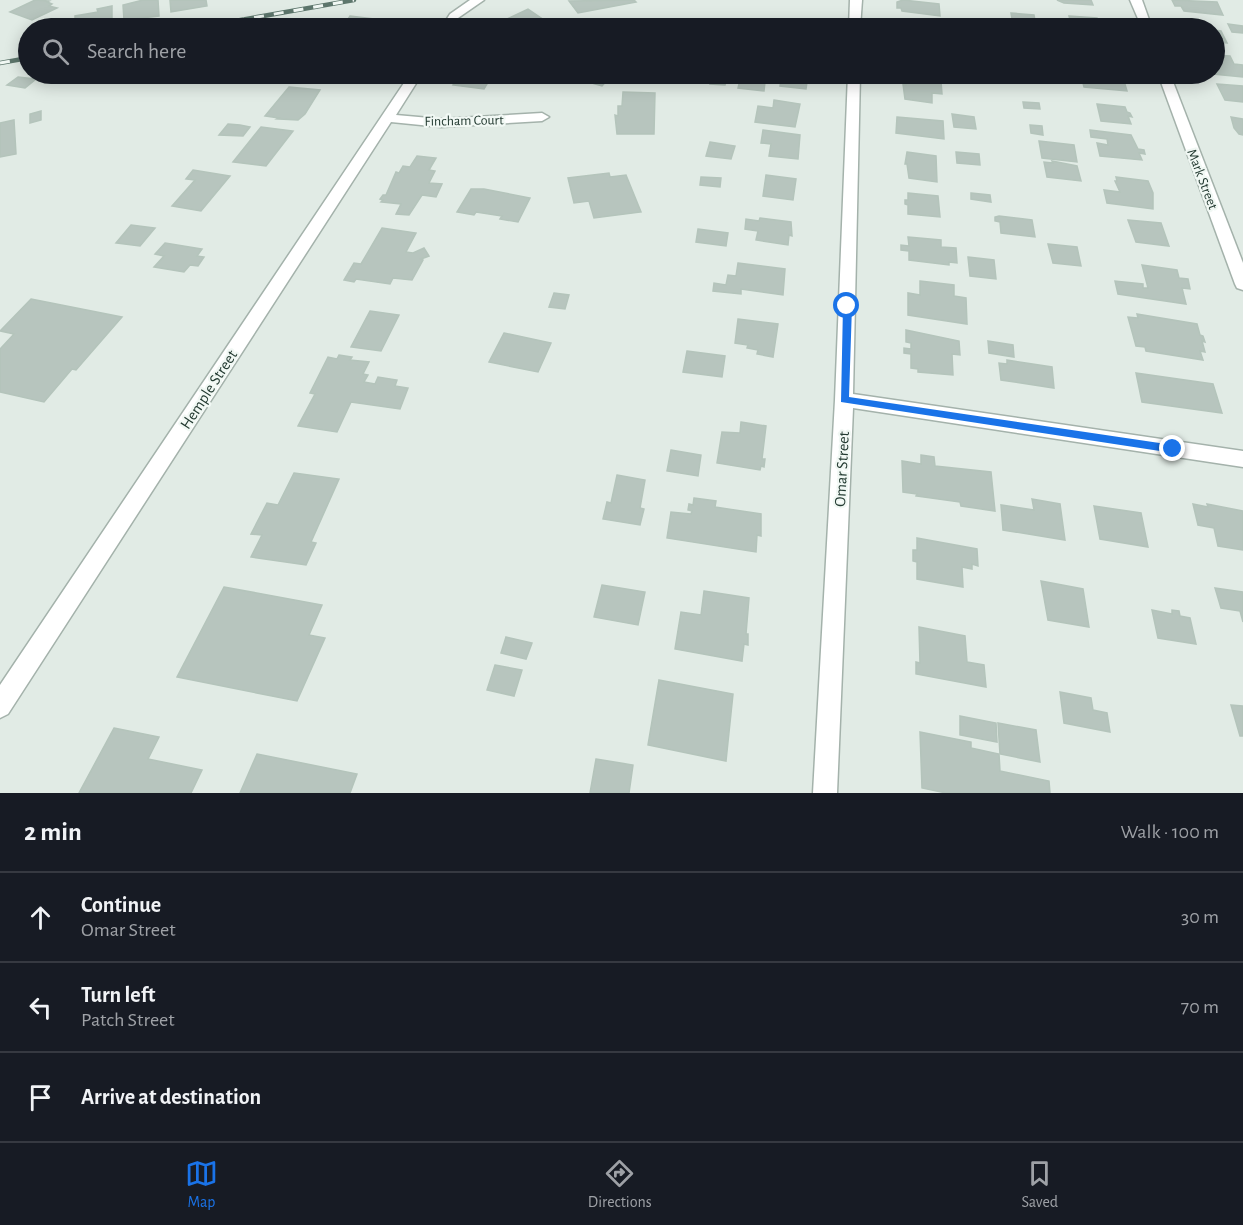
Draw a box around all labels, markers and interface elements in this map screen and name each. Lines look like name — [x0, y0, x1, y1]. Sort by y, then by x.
search box — [18, 18, 1225, 84]
icon: search — [39, 35, 72, 68]
text: Search here — [87, 40, 186, 62]
street label: Fincham Court — [424, 113, 504, 129]
street label: Mark Street — [1184, 147, 1220, 212]
route start — [833, 292, 859, 318]
street label: Hemple Street — [177, 347, 240, 432]
street label: Omar Street — [832, 431, 852, 507]
route end — [1159, 435, 1185, 461]
text: 2 min — [24, 819, 82, 845]
text: Walk · 100 m — [1120, 822, 1219, 842]
text: Continue — [81, 894, 161, 916]
icon: ahead — [24, 901, 57, 934]
text: 30 m — [1181, 907, 1219, 927]
text: Omar Street — [81, 920, 176, 940]
text: Turn left — [81, 984, 155, 1006]
icon: left — [24, 991, 57, 1024]
text: 70 m — [1181, 997, 1219, 1017]
text: Patch Street — [81, 1010, 175, 1030]
icon: arrive — [24, 1081, 57, 1114]
text: Arrive at destination — [81, 1086, 261, 1108]
tab: Map — [185, 1157, 218, 1212]
tab: Directions — [588, 1157, 652, 1212]
tab: Saved — [1021, 1157, 1058, 1212]

